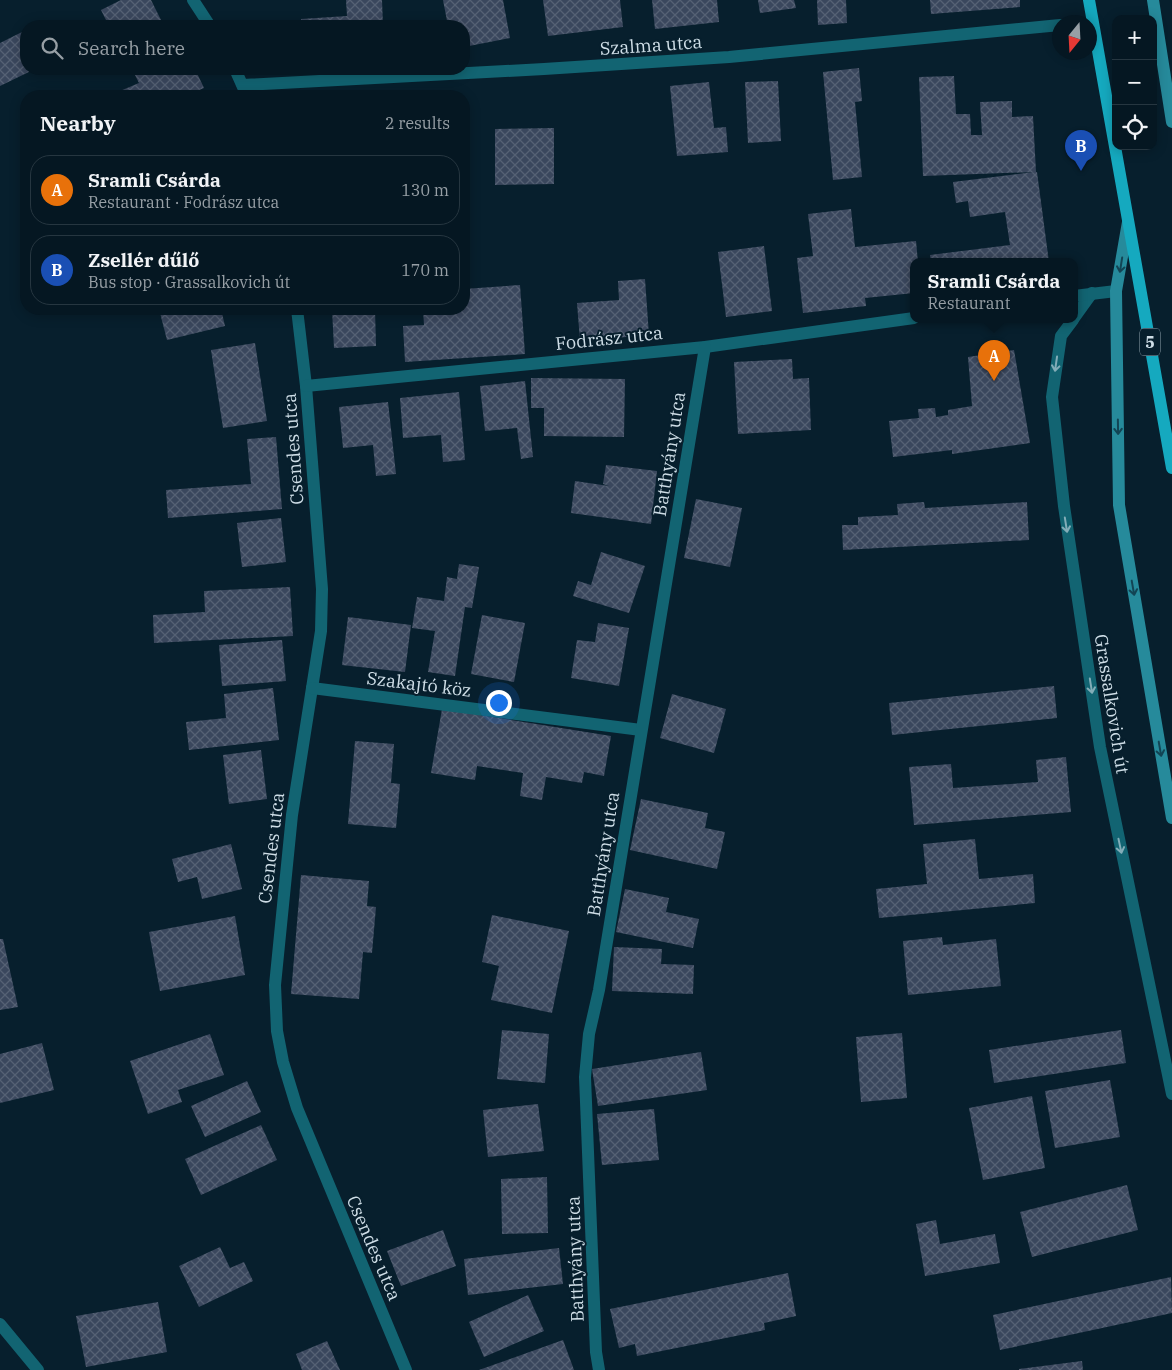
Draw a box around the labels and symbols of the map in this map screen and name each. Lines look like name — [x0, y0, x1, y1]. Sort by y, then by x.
north arrow — [1052, 15, 1097, 60]
street label: Szalma utca — [599, 30, 703, 60]
pin: B — [1065, 130, 1097, 171]
one-way arrow — [1115, 257, 1125, 273]
street label: Fodrász utca — [554, 321, 664, 355]
road number: 5 — [1140, 328, 1160, 356]
pin: A — [978, 340, 1010, 381]
one-way arrow — [1051, 356, 1061, 372]
street label: Batthyány utca — [648, 390, 690, 518]
street label: Csendes utca — [278, 392, 308, 506]
one-way arrow — [1113, 418, 1123, 435]
one-way arrow — [1062, 517, 1072, 533]
one-way arrow — [1129, 580, 1139, 596]
street label: Grassalkovich út — [1090, 632, 1134, 776]
street label: Szakajtó köz — [365, 666, 473, 702]
one-way arrow — [1086, 678, 1096, 694]
your location — [486, 690, 512, 716]
one-way arrow — [1156, 740, 1166, 756]
street label: Batthyány utca — [582, 790, 624, 918]
street label: Csendes utca — [253, 791, 289, 905]
one-way arrow — [1116, 837, 1125, 853]
street label: Csendes utca — [342, 1192, 406, 1304]
street label: Batthyány utca — [561, 1195, 589, 1322]

